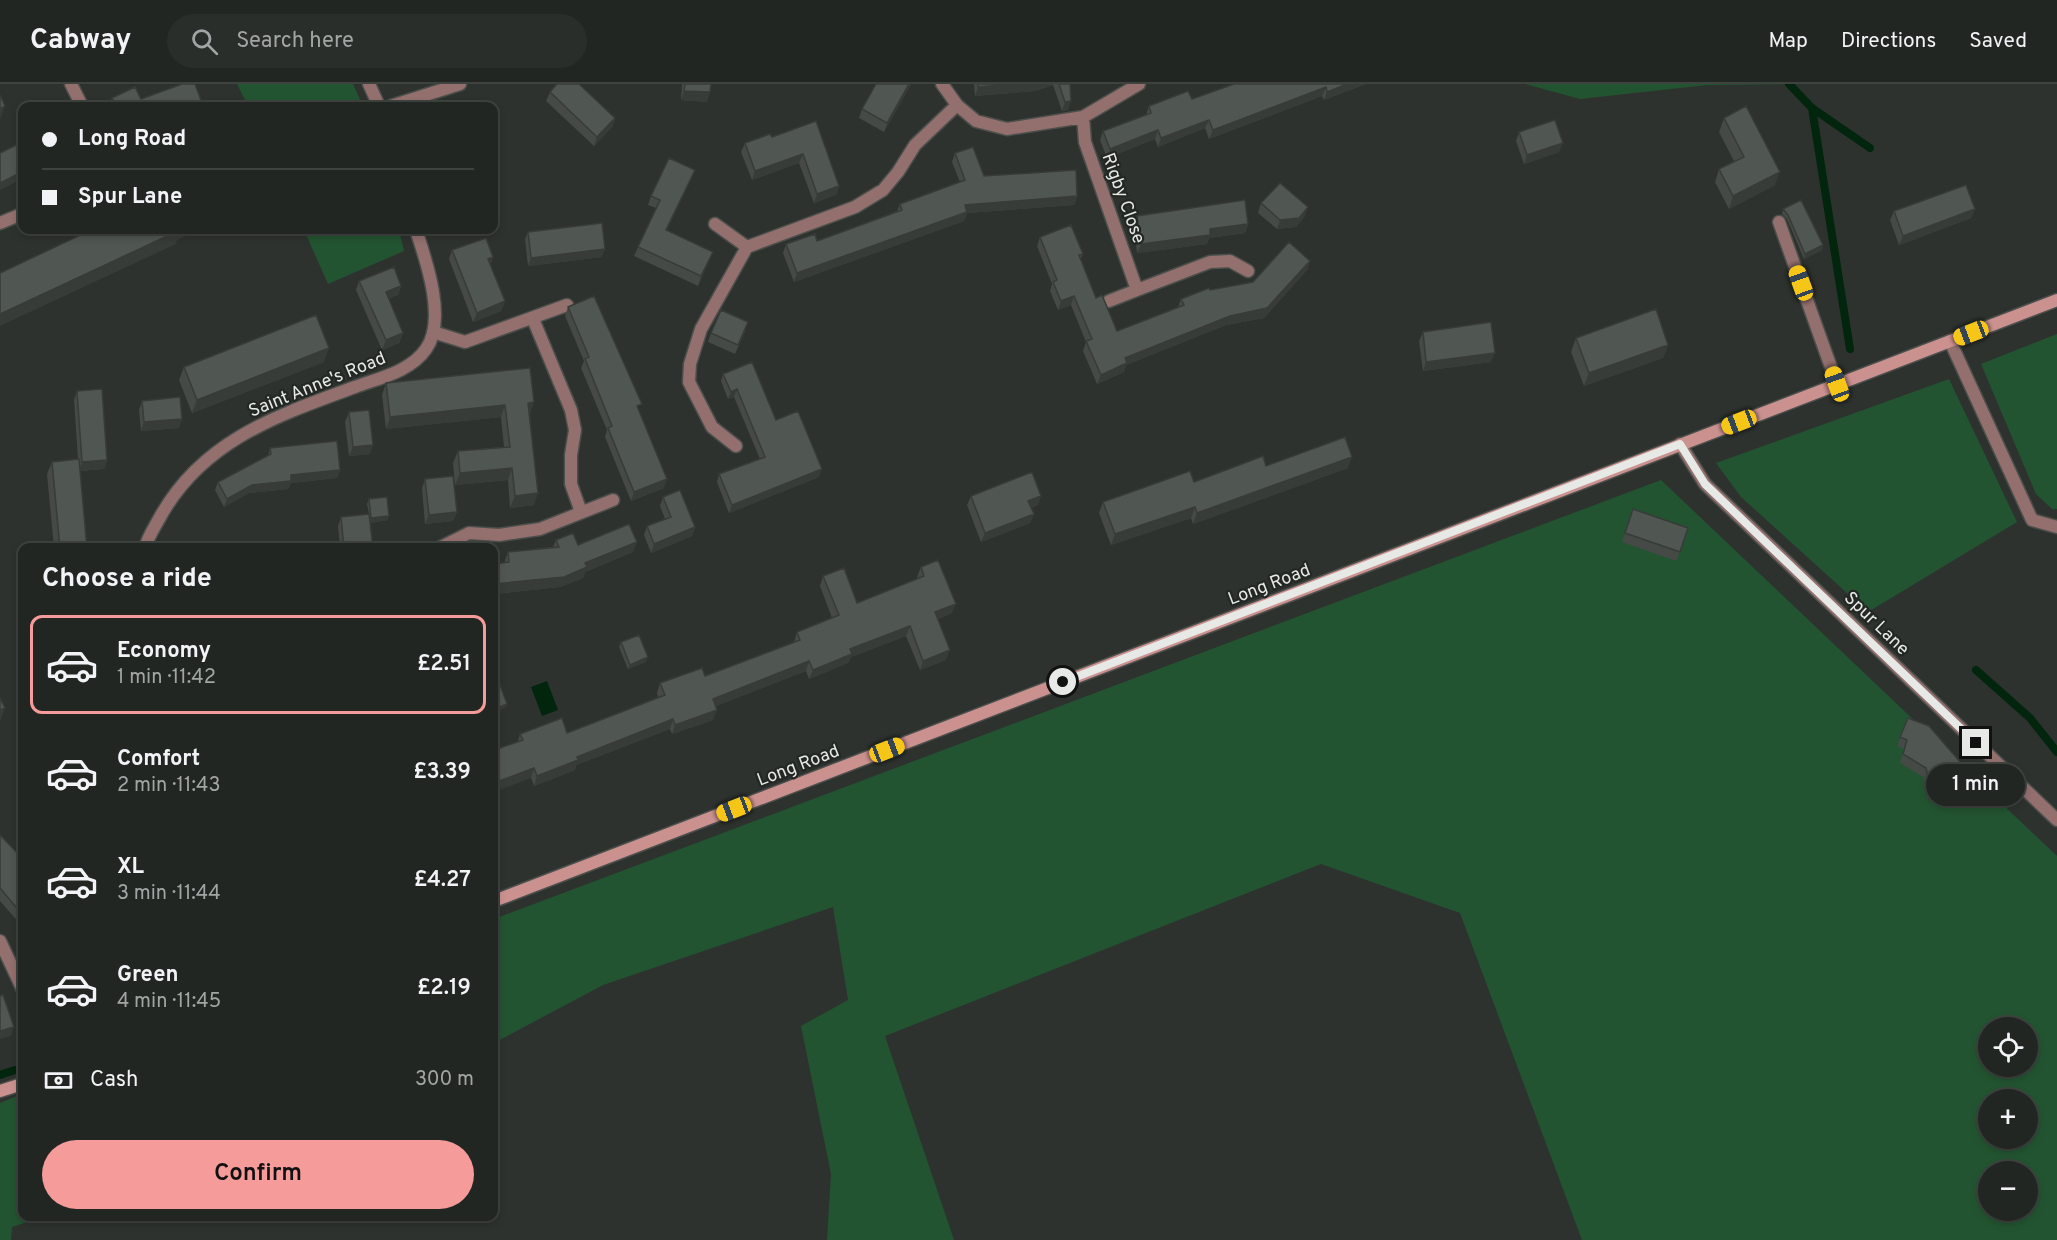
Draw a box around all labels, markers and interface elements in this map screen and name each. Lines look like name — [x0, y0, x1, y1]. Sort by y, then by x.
search box — [167, 14, 587, 68]
text: Cabway — [30, 23, 131, 59]
icon: search — [188, 25, 221, 58]
text: Search here — [236, 28, 354, 55]
text: Map — [1768, 28, 1808, 55]
text: Directions — [1841, 28, 1936, 55]
text: Saved — [1969, 28, 2027, 55]
text: Long Road — [78, 126, 186, 153]
street label: Rigby Close — [1096, 150, 1150, 247]
text: Spur Lane — [78, 184, 182, 211]
car — [1786, 263, 1816, 303]
car — [1951, 318, 1991, 348]
street label: Saint Anne's Road — [246, 347, 389, 423]
car — [1822, 364, 1852, 404]
car — [1719, 407, 1759, 437]
street label: Long Road — [1225, 559, 1314, 612]
text: Choose a ride — [42, 562, 212, 596]
street label: Spur Lane — [1838, 587, 1914, 661]
icon: car — [45, 638, 99, 692]
text: Economy — [117, 638, 211, 665]
text: £2.51 — [417, 651, 471, 678]
text: 1 min · 11:42 — [117, 665, 216, 691]
route start — [1049, 668, 1076, 695]
route end — [1962, 729, 1989, 756]
car — [867, 735, 907, 765]
street label: Long Road — [754, 740, 843, 793]
icon: car — [45, 746, 99, 800]
text: Comfort — [117, 746, 200, 773]
text: £3.39 — [413, 759, 471, 786]
callout: 1 min — [1926, 764, 2026, 806]
text: 1 min — [1952, 772, 1999, 798]
text: 2 min · 11:43 — [117, 773, 221, 799]
car — [714, 794, 754, 824]
icon: car — [45, 854, 99, 908]
text: XL — [117, 854, 144, 881]
text: £4.27 — [414, 867, 471, 894]
text: 3 min · 11:44 — [117, 881, 221, 907]
icon: car — [45, 962, 99, 1016]
text: Green — [117, 962, 179, 989]
text: £2.19 — [417, 975, 471, 1002]
text: 4 min · 11:45 — [117, 989, 221, 1015]
map controls — [1978, 1017, 2038, 1221]
button: locate — [1978, 1017, 2038, 1077]
icon: cash — [42, 1064, 75, 1097]
text: Cash — [90, 1067, 139, 1094]
text: 300 m — [415, 1067, 474, 1093]
button: + — [1978, 1089, 2038, 1149]
button: Confirm — [42, 1140, 474, 1209]
button: − — [1978, 1161, 2038, 1221]

